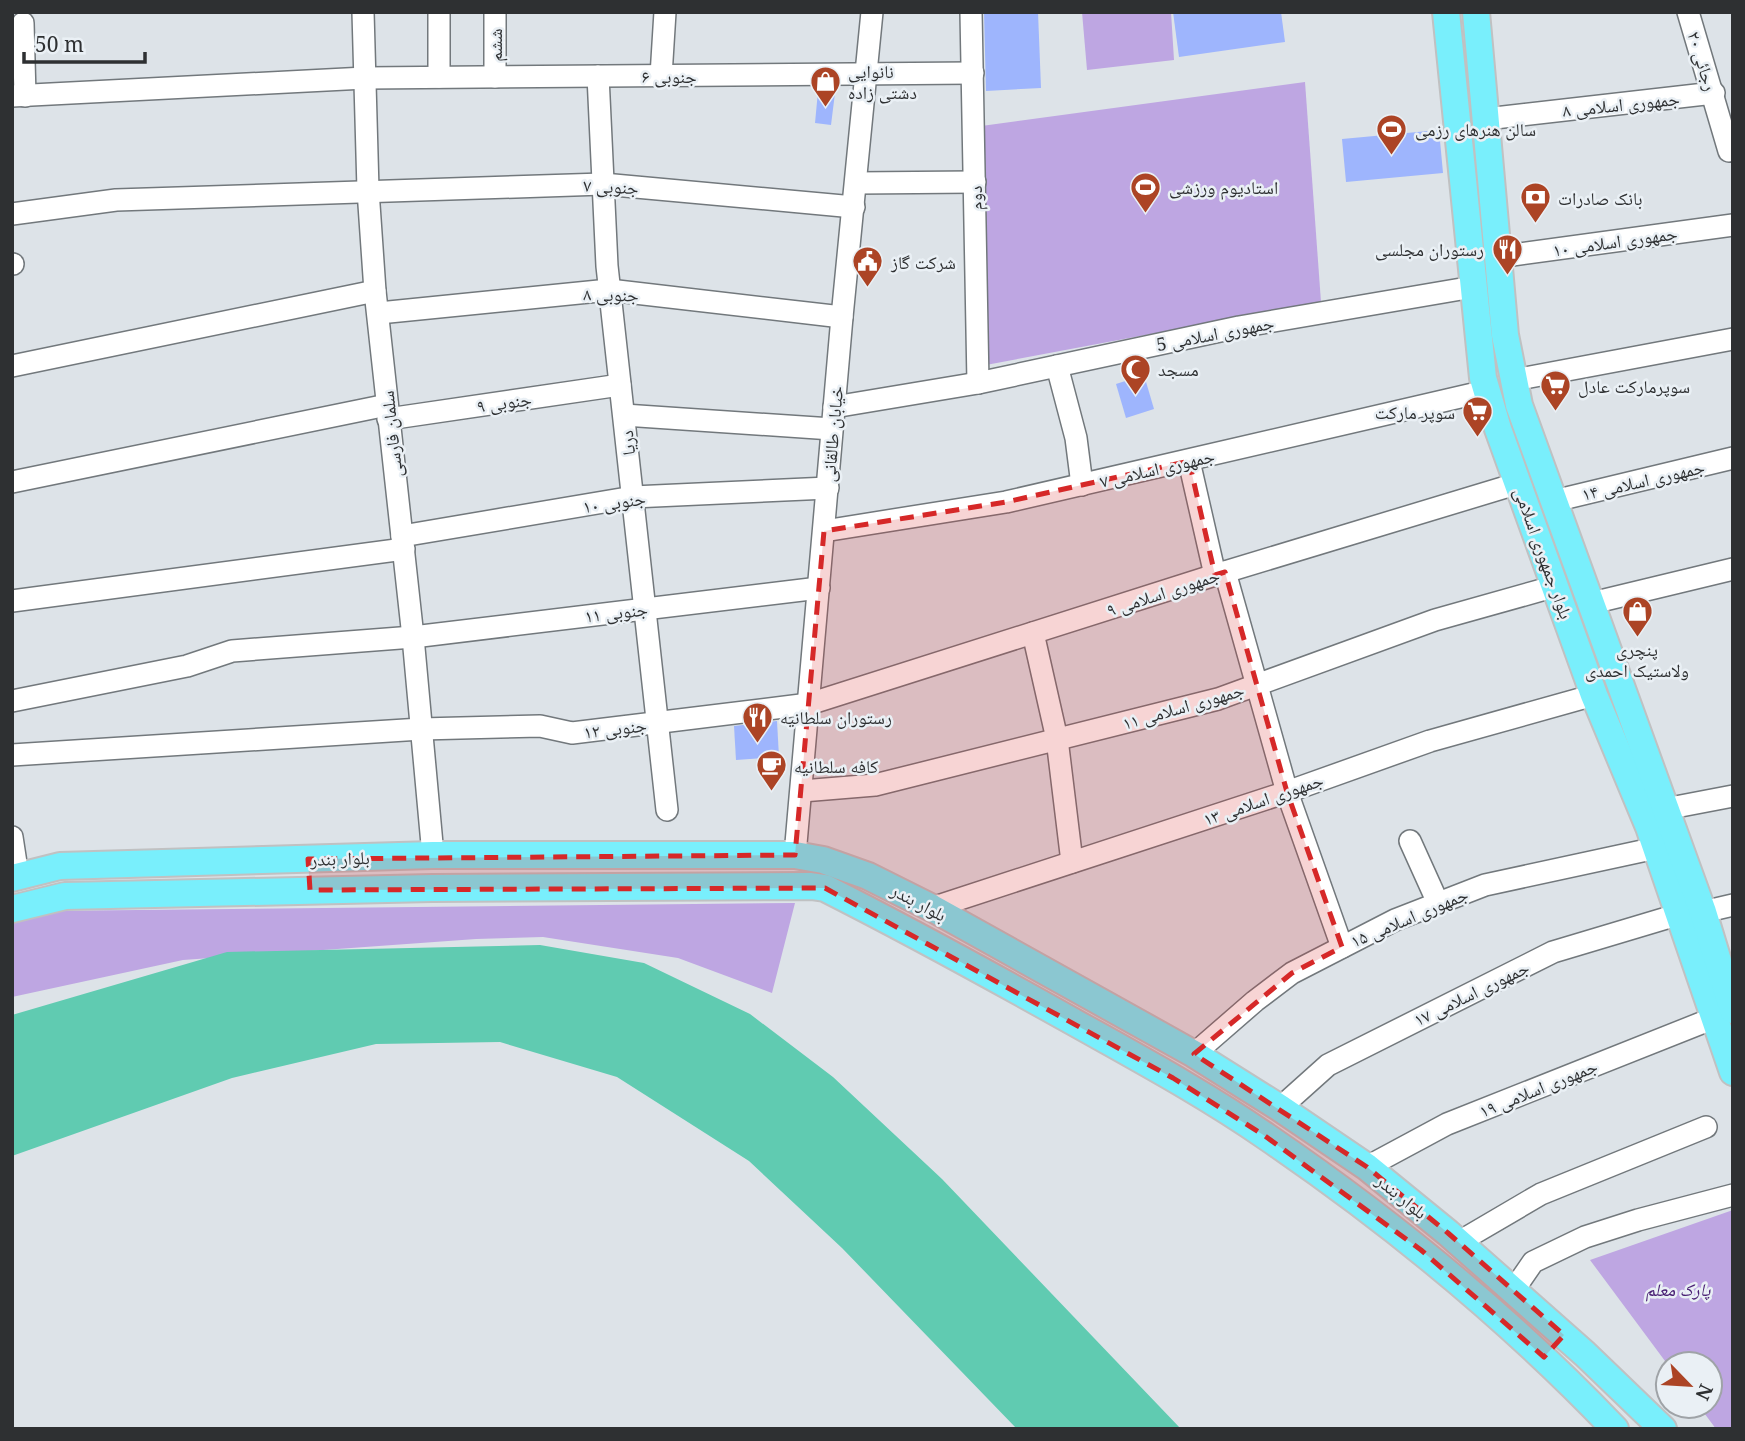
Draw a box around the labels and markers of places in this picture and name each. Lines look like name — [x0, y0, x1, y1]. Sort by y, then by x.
place label: نانوایی دشتی زاده — [848, 59, 917, 104]
shop icon: نانوایی دشتی زاده — [808, 64, 842, 108]
sports icon: سالن هنرهای رزمی — [1375, 112, 1409, 156]
place label: سالن هنرهای رزمی — [1415, 117, 1536, 141]
sports icon: استادیوم ورزشی — [1129, 170, 1163, 214]
place label: استادیوم ورزشی — [1169, 175, 1278, 200]
bank icon: بانک صادرات — [1518, 181, 1552, 225]
place label: بانک صادرات — [1558, 186, 1642, 210]
restaurant icon: رستوران مجلسی — [1490, 232, 1524, 276]
place label: رستوران مجلسی — [1375, 237, 1484, 261]
public building icon: شرکت گاز — [851, 245, 885, 289]
place label: شرکت گاز — [890, 250, 956, 274]
mosque icon: مسجد — [1118, 352, 1152, 396]
place label: مسجد — [1158, 357, 1199, 381]
supermarket icon: سوپرمارکت عادل — [1538, 369, 1572, 413]
place label: سوپرمارکت عادل — [1578, 374, 1690, 398]
supermarket icon: سوپر مارکت — [1461, 395, 1495, 439]
place label: سوپر مارکت — [1375, 400, 1455, 424]
shop icon: پنچری ولاستیک احمدی — [1620, 594, 1654, 638]
place label: پنچری ولاستیک احمدی — [1585, 637, 1689, 682]
restaurant icon: رستوران سلطانیه — [740, 700, 774, 744]
place label: رستوران سلطانیه — [780, 705, 892, 729]
cafe icon: کافه سلطانیه — [754, 749, 788, 793]
place label: کافه سلطانیه — [794, 754, 879, 778]

